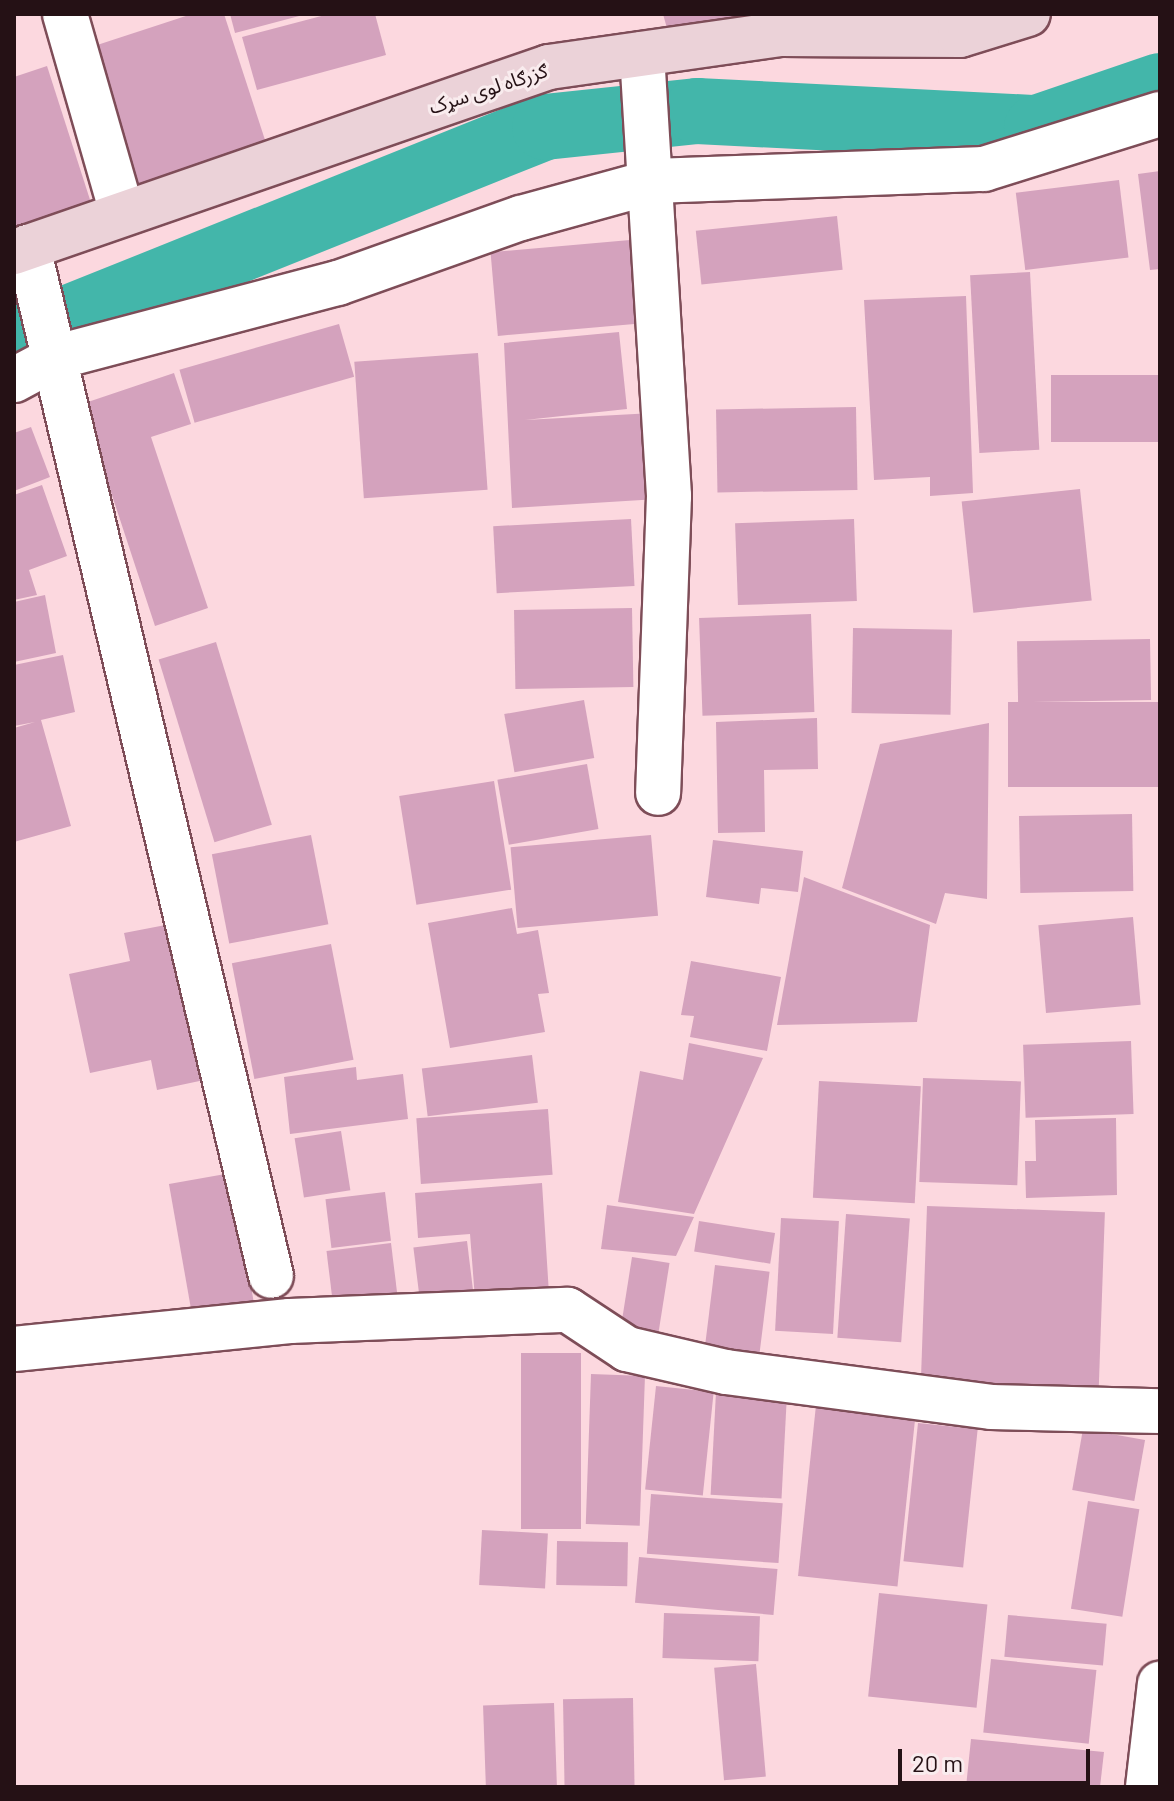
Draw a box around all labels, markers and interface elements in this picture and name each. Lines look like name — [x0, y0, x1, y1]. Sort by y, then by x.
street label: ګزرګاه لوی سړک — [426, 58, 550, 118]
scale bar — [902, 1733, 1094, 1783]
text: 20 m — [912, 1748, 963, 1777]

